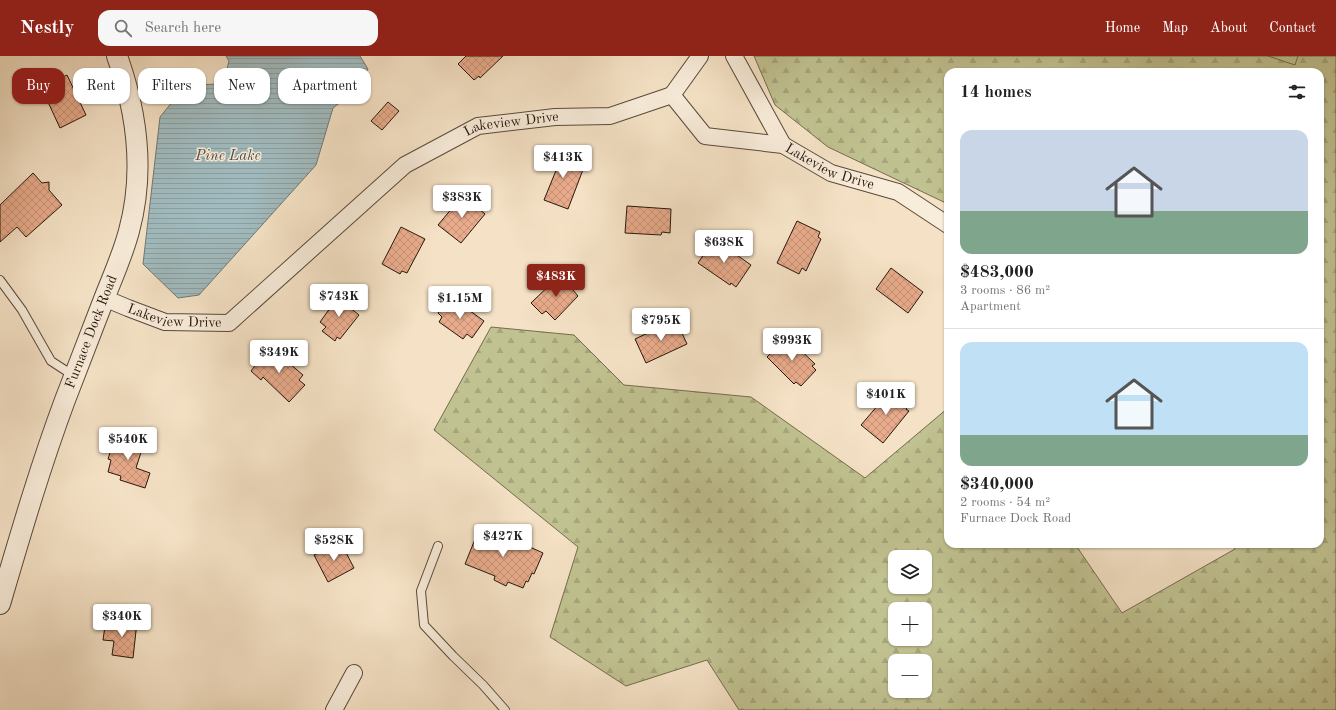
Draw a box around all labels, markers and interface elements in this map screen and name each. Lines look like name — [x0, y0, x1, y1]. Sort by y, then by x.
search box — [98, 10, 378, 46]
icon: search — [112, 17, 134, 39]
text: Nestly — [20, 19, 74, 38]
text: Search here — [144, 21, 221, 36]
text: Home — [1105, 21, 1140, 35]
text: Map — [1162, 21, 1188, 35]
text: About — [1210, 21, 1247, 35]
text: Contact — [1269, 21, 1316, 35]
chip: Buy — [12, 68, 65, 104]
chip: Rent — [73, 68, 130, 104]
chip: Filters — [138, 68, 206, 104]
chip: New — [214, 68, 270, 104]
chip: Apartment — [278, 68, 371, 104]
icon: filters — [1286, 81, 1308, 103]
text: 14 homes — [960, 84, 1032, 101]
street label: Lakeview Drive — [462, 110, 559, 139]
street label: Lakeview Drive — [783, 141, 876, 192]
pin: $413K — [535, 145, 591, 179]
water label: Pine Lake — [194, 149, 261, 164]
text: $413K — [543, 151, 583, 164]
icon: home — [1098, 156, 1170, 228]
pin: $383K — [434, 185, 490, 219]
text: $383K — [442, 191, 482, 204]
pin: $638K — [696, 230, 752, 264]
text: $638K — [704, 236, 744, 249]
pin: $483K — [528, 264, 584, 298]
text: $483,000 — [960, 264, 1034, 281]
text: $483K — [536, 270, 576, 283]
street label: Furnace Dock Road — [63, 273, 120, 391]
pin: $743K — [311, 284, 367, 318]
text: 3 rooms · 86 m² — [960, 284, 1050, 297]
pin: $1.15M — [427, 286, 493, 320]
text: $743K — [319, 290, 359, 303]
text: $1.15M — [437, 292, 483, 305]
text: Apartment — [960, 300, 1021, 313]
street label: Lakeview Drive — [125, 301, 222, 330]
pin: $795K — [633, 308, 689, 342]
text: $795K — [641, 314, 681, 327]
pin: $993K — [764, 328, 820, 362]
text: $993K — [772, 334, 812, 347]
pin: $349K — [251, 340, 307, 374]
text: $349K — [259, 346, 299, 359]
icon: home — [1098, 368, 1170, 440]
pin: $401K — [858, 382, 914, 416]
text: $401K — [866, 388, 906, 401]
pin: $540K — [100, 427, 156, 461]
text: $540K — [108, 433, 148, 446]
text: $340,000 — [960, 476, 1034, 493]
text: 2 rooms · 54 m² — [960, 496, 1050, 509]
text: Furnace Dock Road — [960, 512, 1071, 525]
pin: $427K — [475, 524, 531, 558]
pin: $528K — [306, 528, 362, 562]
text: $427K — [483, 530, 523, 543]
text: $528K — [314, 534, 354, 547]
map controls — [888, 550, 932, 698]
button: layers — [888, 550, 932, 594]
button: + — [888, 602, 932, 646]
pin: $340K — [94, 604, 150, 638]
text: $340K — [102, 610, 142, 623]
button: − — [888, 654, 932, 698]

